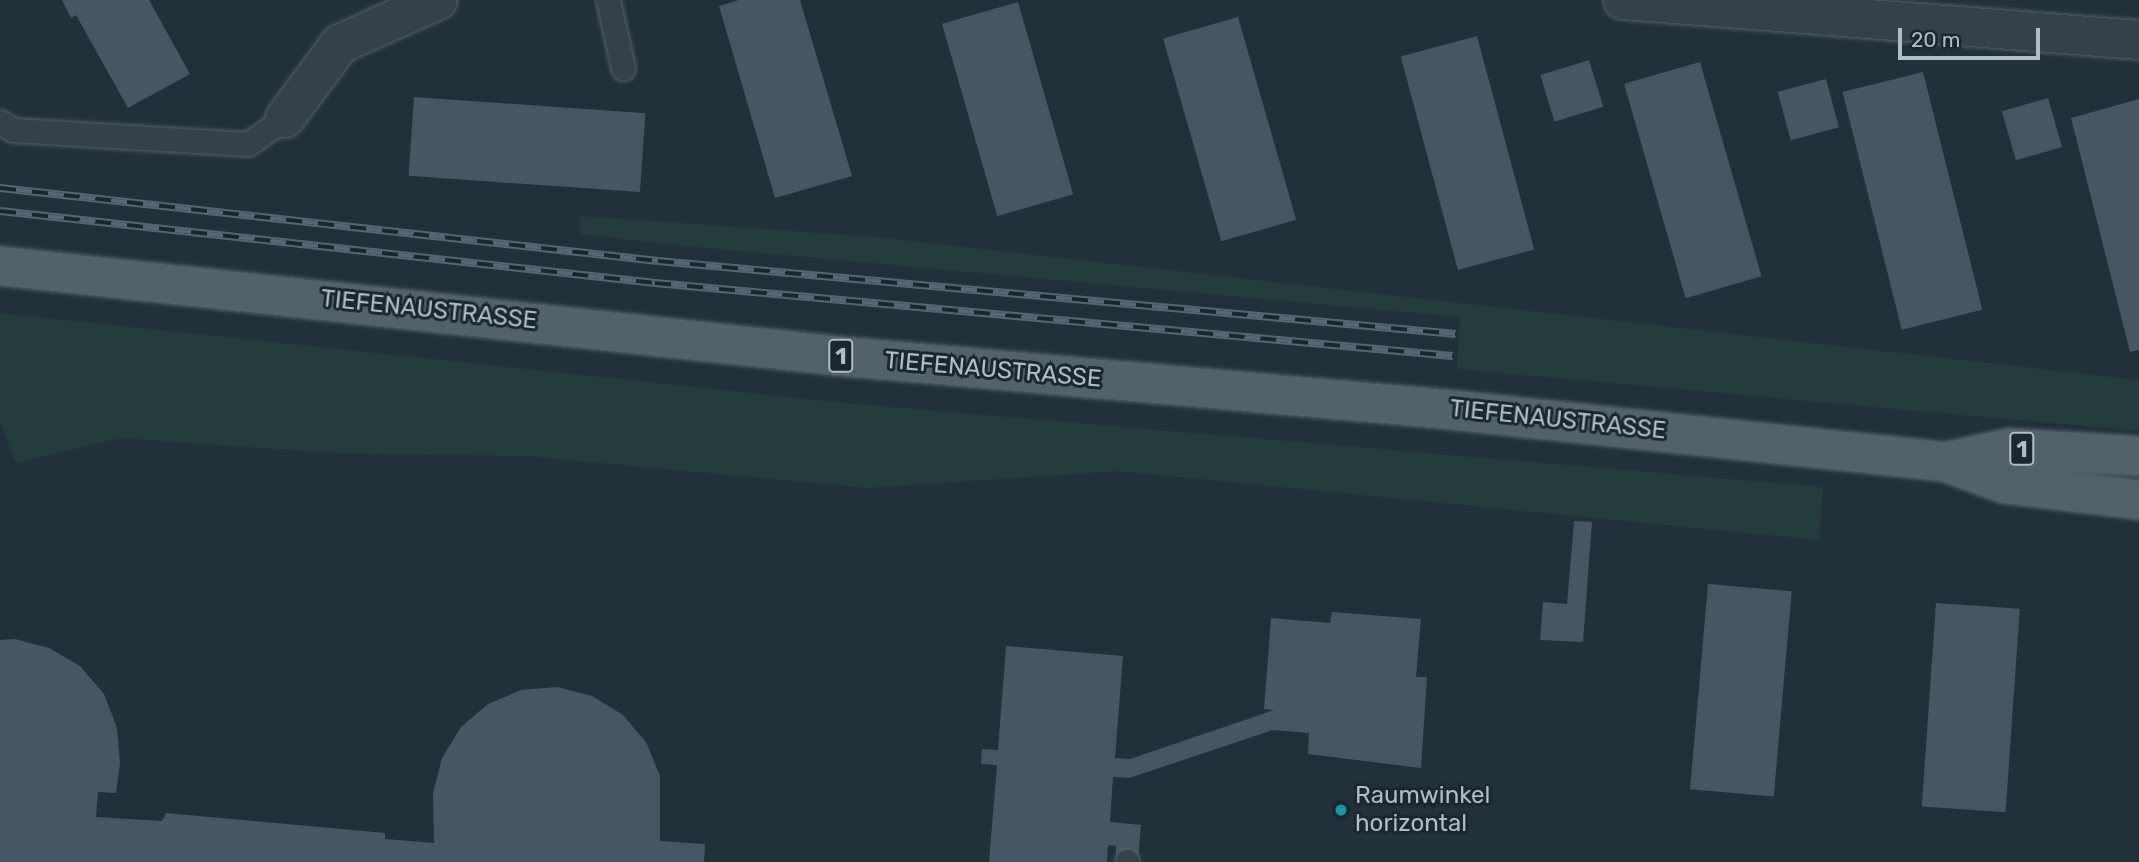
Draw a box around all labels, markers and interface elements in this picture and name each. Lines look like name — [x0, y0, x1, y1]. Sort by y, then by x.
scale bar — [1901, 14, 2043, 58]
text: 20 m — [1911, 27, 1960, 52]
street label: TIEFENAUSTRASSE — [319, 284, 539, 336]
road number: 1 — [827, 336, 855, 376]
street label: TIEFENAUSTRASSE — [883, 346, 1103, 394]
street label: TIEFENAUSTRASSE — [1448, 394, 1668, 446]
road number: 1 — [2008, 430, 2036, 468]
place label: Raumwinkel horizontal — [1355, 782, 1490, 838]
marker: Raumwinkel horizontal — [1333, 802, 1349, 818]

